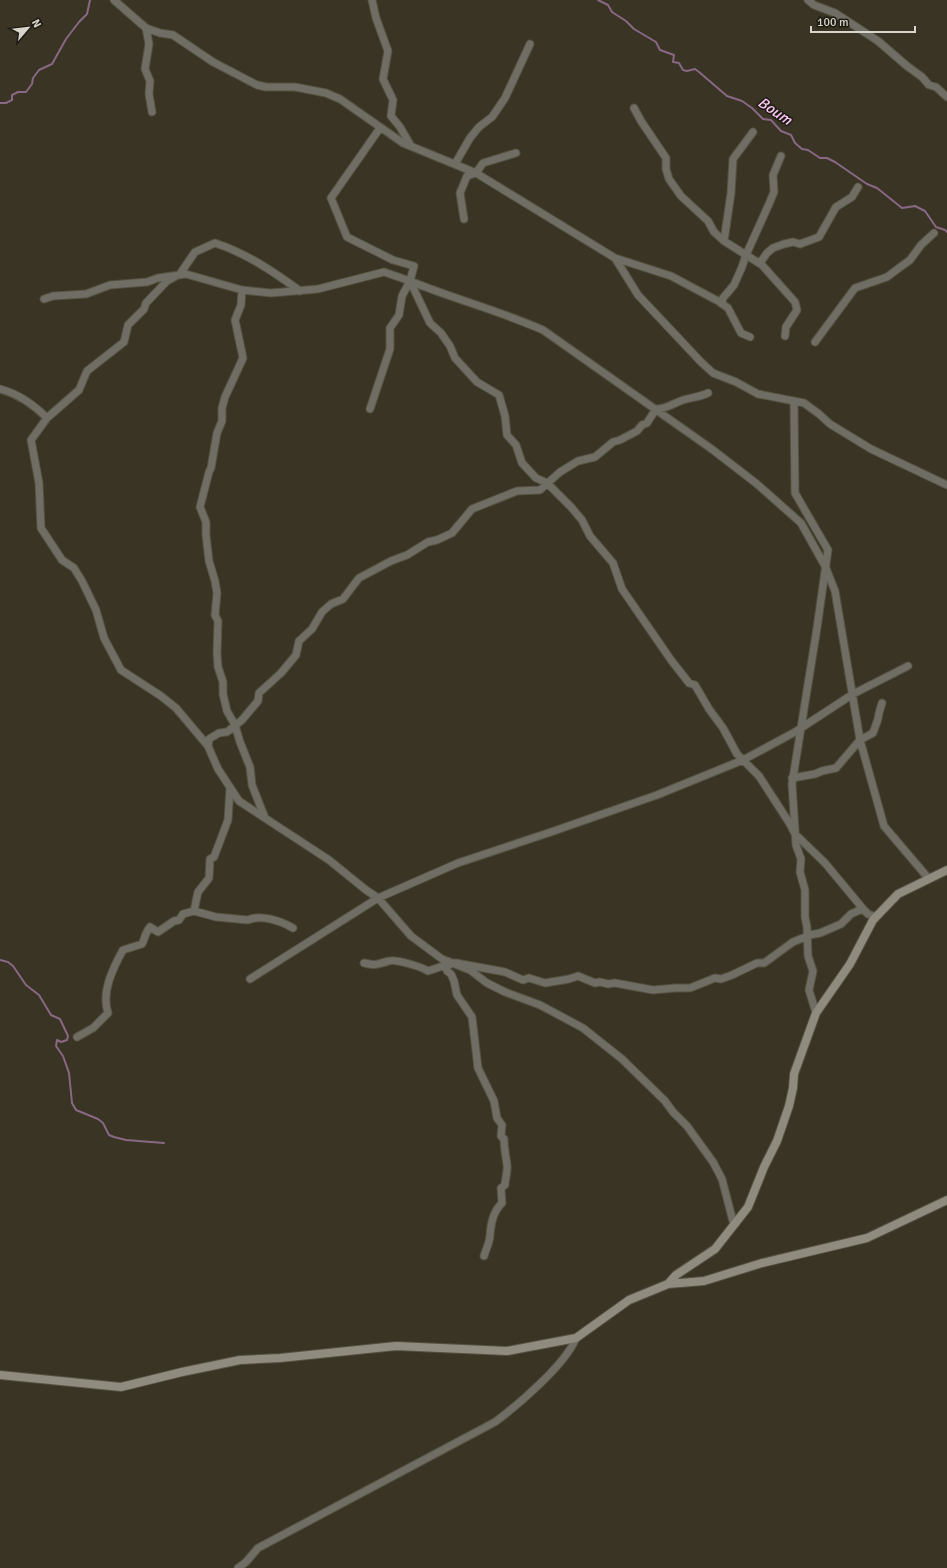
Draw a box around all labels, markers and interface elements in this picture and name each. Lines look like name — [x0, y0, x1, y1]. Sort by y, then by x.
north arrow — [8, 8, 48, 48]
scale bar — [811, 8, 915, 34]
text: 100 m — [817, 15, 849, 30]
text: N — [29, 17, 44, 30]
water label: Boum — [755, 93, 796, 129]

